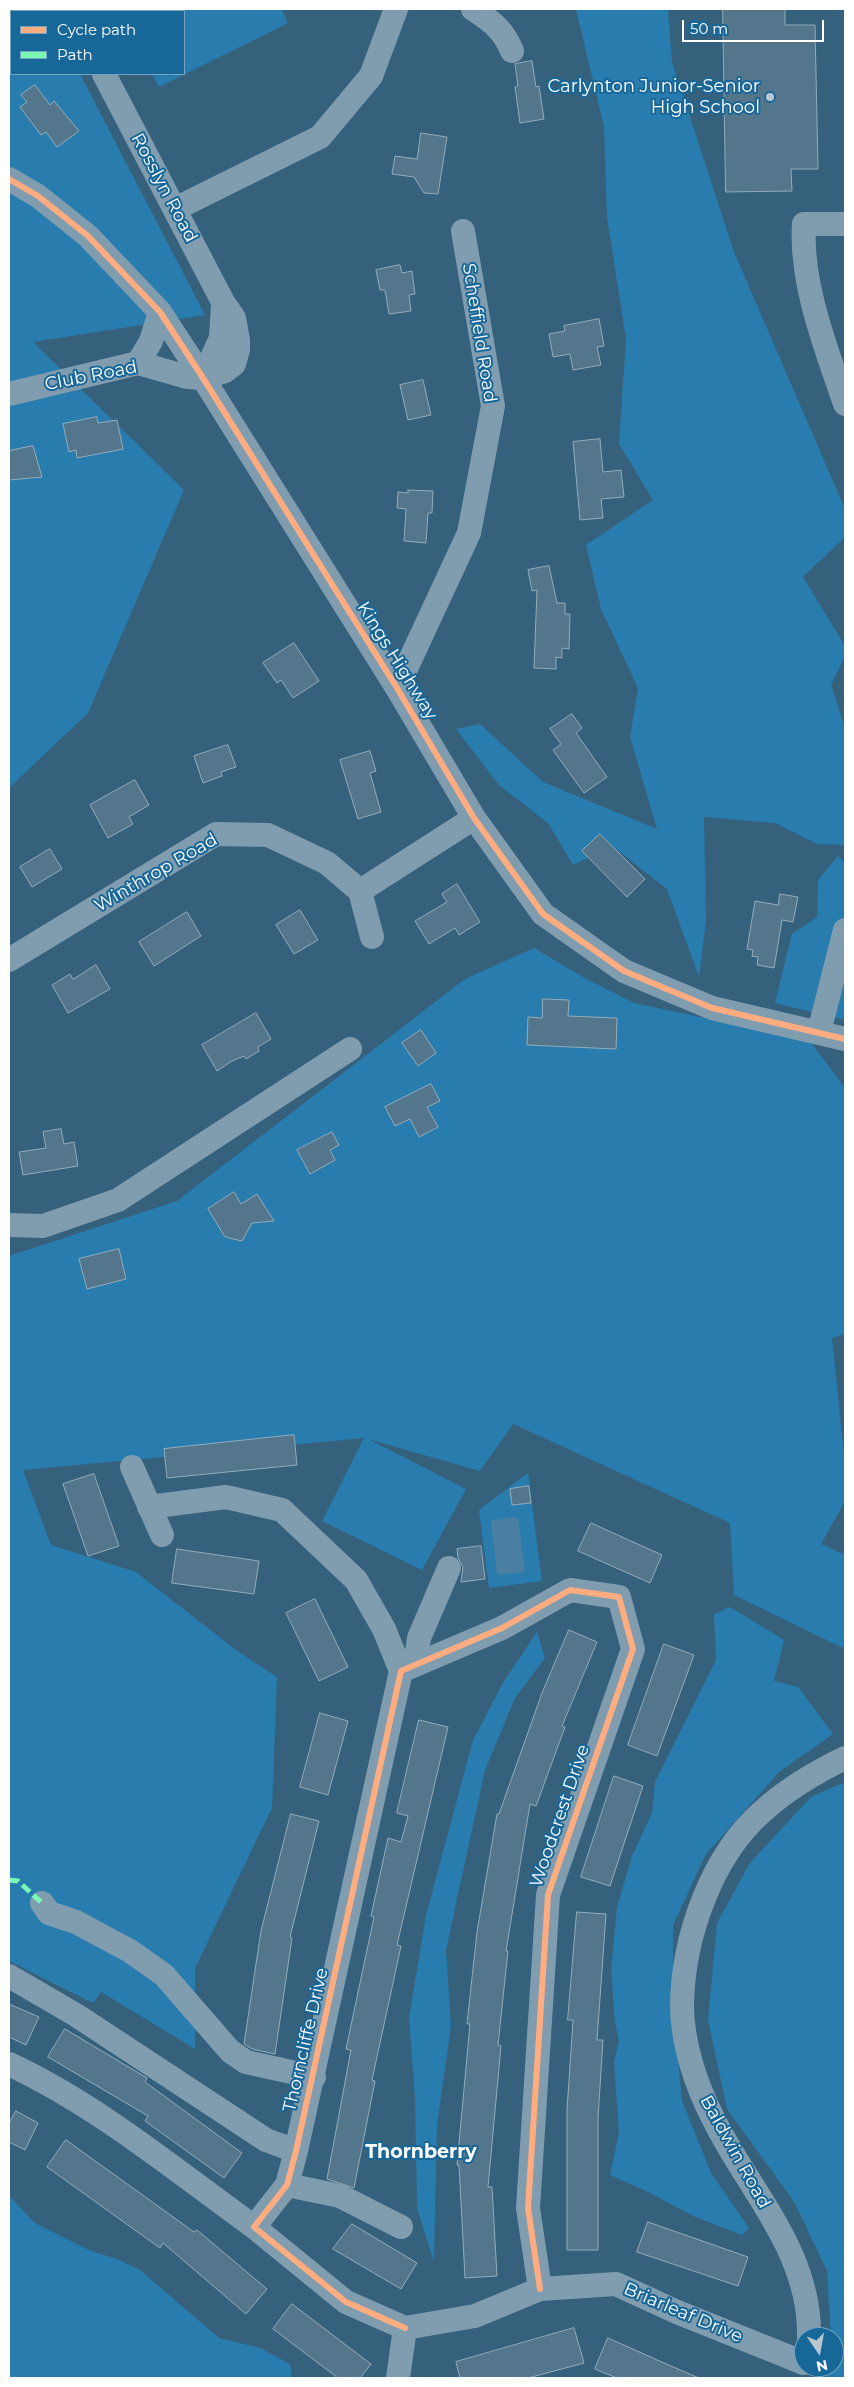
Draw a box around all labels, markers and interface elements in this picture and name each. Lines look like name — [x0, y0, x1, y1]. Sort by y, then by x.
legend — [10, 10, 185, 75]
scale bar — [684, 10, 826, 42]
text: 50 m — [690, 19, 728, 38]
text: Cycle path — [57, 20, 136, 39]
text: Path — [57, 45, 93, 64]
place label: Carlynton Junior-Senior High School — [547, 76, 760, 118]
marker: Carlynton Junior-Senior High School — [764, 91, 776, 103]
street label: Rosslyn Road — [126, 130, 202, 246]
street label: Scheffield Road — [457, 262, 501, 404]
street label: Club Road — [43, 356, 139, 396]
street label: Kings Highway — [352, 598, 442, 724]
street label: Winthrop Road — [91, 829, 221, 917]
street label: Woodcrest Drive — [525, 1742, 595, 1890]
street label: Thorncliffe Drive — [279, 1966, 333, 2114]
street label: Baldwin Road — [695, 2092, 775, 2212]
district label: Thornberry — [365, 2141, 477, 2163]
street label: Briarleaf Drive — [620, 2278, 746, 2348]
north arrow — [794, 2327, 844, 2377]
text: N — [815, 2356, 829, 2376]

